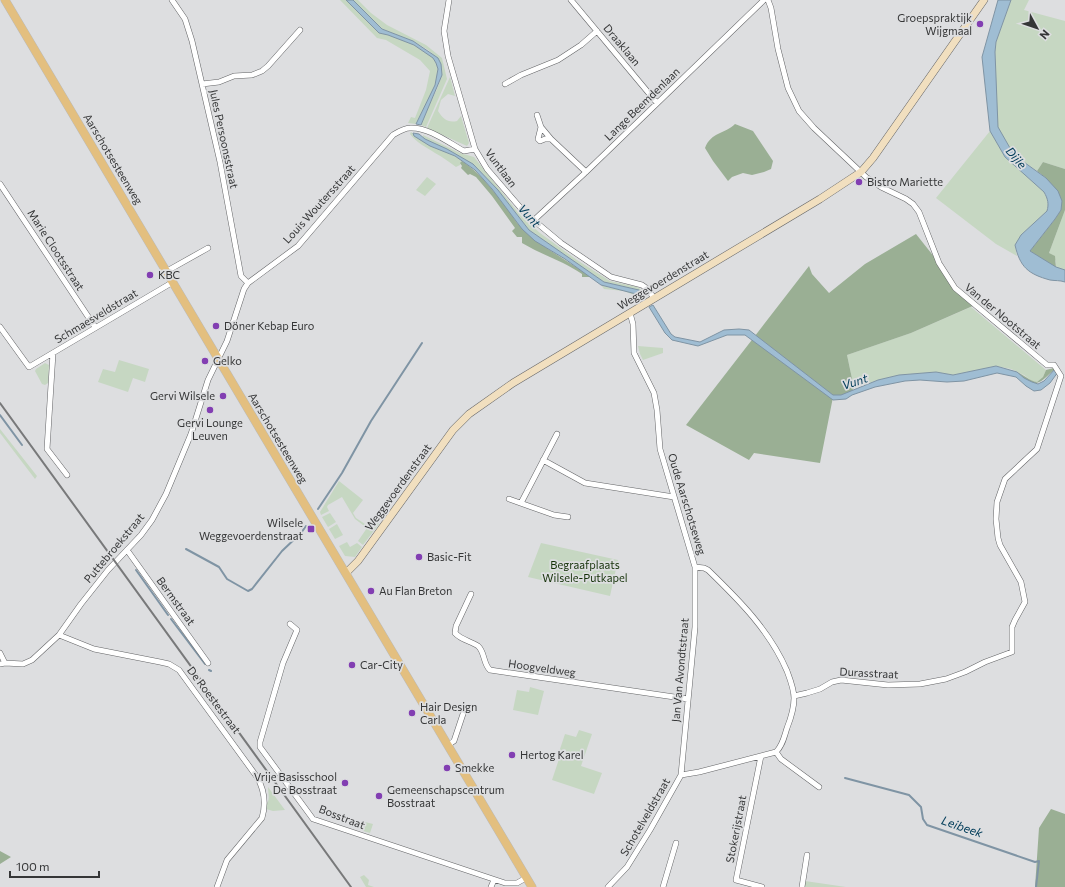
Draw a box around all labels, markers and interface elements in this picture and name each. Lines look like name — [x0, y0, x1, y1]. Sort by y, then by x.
north arrow — [1017, 8, 1057, 48]
place label: Groepspraktijk Wijgmaal — [897, 11, 972, 37]
marker: Groepspraktijk Wijgmaal — [975, 19, 985, 29]
street label: Draaklaan — [601, 21, 644, 68]
text: N — [1037, 27, 1053, 42]
street label: Lange Beemdenlaan — [601, 64, 682, 143]
street label: Jules Persoonsstraat — [207, 88, 241, 190]
street label: Aarschotsesteenweg — [81, 111, 146, 207]
water label: Dijle — [1003, 144, 1030, 172]
street label: Vuntlaan — [483, 146, 520, 189]
street label: Louis Woutersstraat — [280, 161, 358, 246]
place label: Bistro Mariette — [867, 175, 943, 188]
marker: Bistro Mariette — [854, 177, 864, 187]
water label: Vunt — [516, 201, 544, 231]
street label: Marie Clootsstraat — [25, 207, 88, 293]
street label: Weggevoerdenstraat — [615, 247, 711, 312]
place label: KBC — [158, 268, 180, 281]
marker: KBC — [145, 270, 155, 280]
street label: Van der Nootstraat — [963, 280, 1044, 352]
street label: Schmaesveldstraat — [52, 285, 140, 345]
place label: Döner Kebap Euro — [224, 319, 315, 332]
marker: Döner Kebap Euro — [211, 321, 221, 331]
place label: Gelko — [213, 354, 242, 367]
marker: Gelko — [200, 356, 210, 366]
water label: Vunt — [840, 370, 870, 392]
place label: Gervi Wilsele — [150, 389, 215, 402]
street label: Aarschotsesteenweg — [246, 390, 311, 486]
marker: Gervi Wilsele — [218, 391, 228, 401]
marker: Gervi Lounge Leuven — [205, 405, 215, 415]
place label: Gervi Lounge Leuven — [177, 416, 243, 442]
street label: Weggevoerdenstraat — [362, 440, 434, 533]
street label: Oude Aarschotseweg — [666, 451, 709, 556]
street label: Puttebroekstraat — [81, 510, 147, 585]
place label: Wilsele Weggevoerdenstraat — [199, 516, 303, 542]
marker: Wilsele Weggevoerdenstraat — [306, 524, 316, 534]
place label: Basic-Fit — [427, 550, 472, 563]
marker: Basic-Fit — [414, 552, 424, 562]
park label: Begraafplaats Wilsele-Putkapel — [542, 558, 628, 584]
street label: Bermstraat — [154, 574, 199, 628]
place label: Au Flan Breton — [379, 584, 452, 597]
marker: Au Flan Breton — [366, 586, 376, 596]
street label: Jan Van Avondtstraat — [668, 617, 692, 723]
street label: Hoogveldweg — [507, 656, 577, 679]
place label: Car-City — [360, 658, 403, 671]
marker: Car-City — [347, 660, 357, 670]
street label: De Roestestraat — [185, 664, 244, 736]
street label: Durasstraat — [839, 664, 899, 681]
place label: Hair Design Carla — [420, 700, 477, 726]
marker: Hair Design Carla — [407, 708, 417, 718]
place label: Hertog Karel — [520, 748, 583, 761]
marker: Hertog Karel — [507, 750, 517, 760]
place label: Smekke — [455, 761, 495, 774]
marker: Smekke — [442, 763, 452, 773]
place label: Vrije Basisschool De Bosstraat — [254, 770, 337, 796]
street label: Schotelveldstraat — [617, 775, 672, 858]
marker: Vrije Basisschool De Bosstraat — [340, 778, 350, 788]
place label: Gemeenschapscentrum Bosstraat — [387, 783, 504, 809]
marker: Gemeenschapscentrum Bosstraat — [374, 791, 384, 801]
street label: Stokerijstraat — [723, 793, 749, 864]
street label: Bosstraat — [317, 802, 368, 831]
water label: Leibeek — [940, 813, 985, 840]
scale bar — [10, 853, 99, 879]
text: 100 m — [16, 859, 50, 873]

